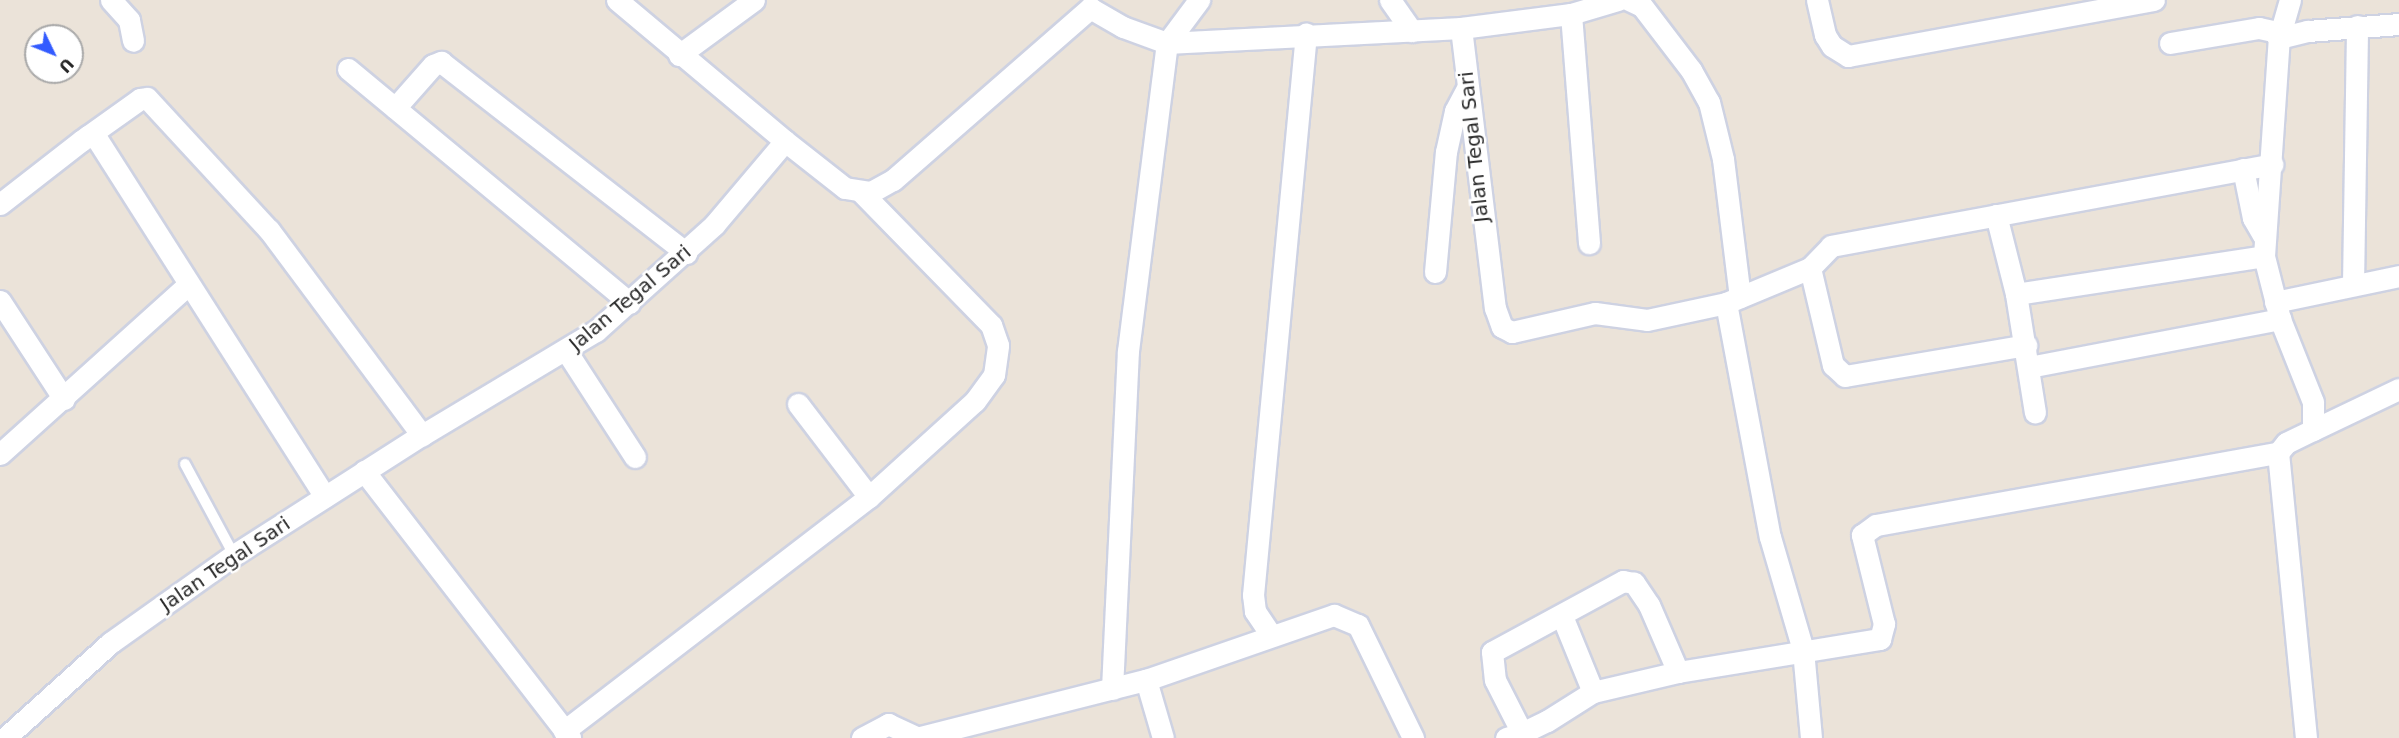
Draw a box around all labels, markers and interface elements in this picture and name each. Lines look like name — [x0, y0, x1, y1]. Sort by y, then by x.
north arrow — [24, 24, 84, 84]
text: U — [55, 54, 77, 76]
street label: Jalan Tegal Sari — [1454, 70, 1494, 224]
street label: Jalan Tegal Sari — [564, 240, 696, 356]
street label: Jalan Tegal Sari — [155, 512, 295, 616]

